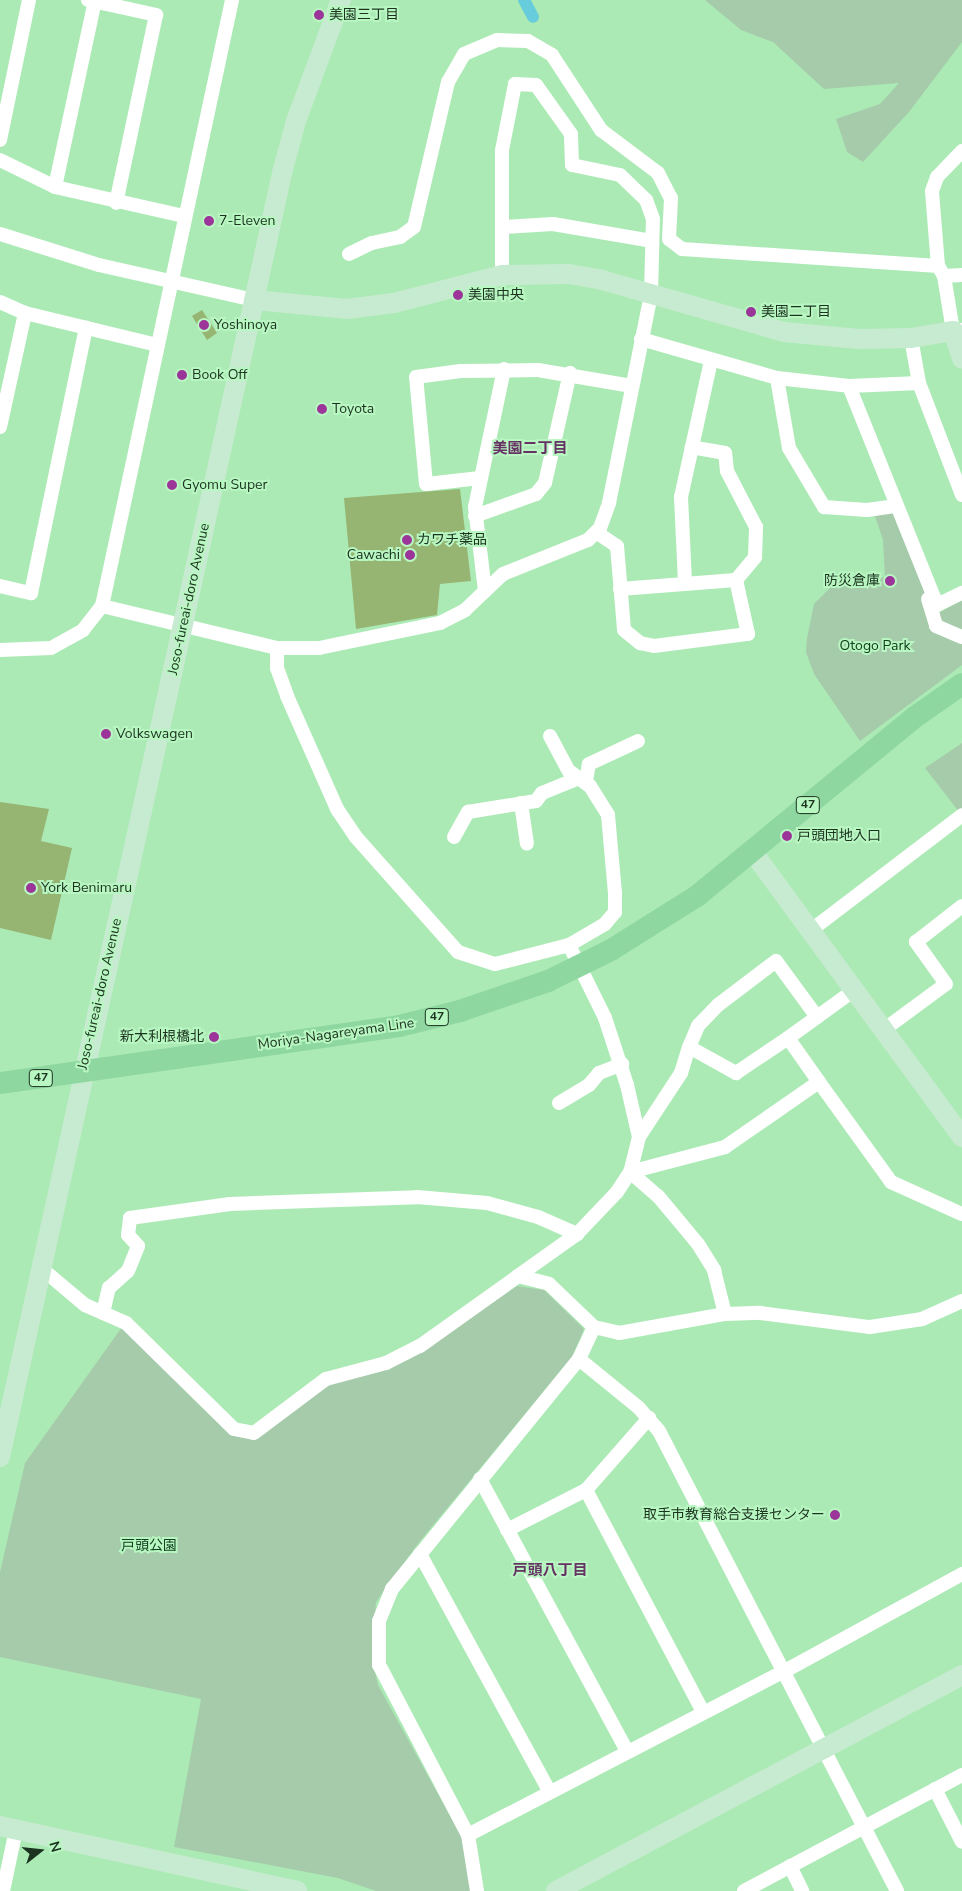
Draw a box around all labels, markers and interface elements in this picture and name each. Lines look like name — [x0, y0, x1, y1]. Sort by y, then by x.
place label: 美園三丁目 — [329, 7, 399, 23]
marker: 美園三丁目 — [313, 9, 325, 21]
place label: 7-Eleven — [219, 213, 275, 229]
marker: 7-Eleven — [203, 215, 215, 227]
place label: 美園中央 — [468, 287, 524, 303]
marker: 美園中央 — [452, 289, 464, 301]
place label: 美園二丁目 — [761, 304, 831, 320]
marker: 美園二丁目 — [745, 306, 757, 318]
place label: Yoshinoya — [214, 317, 277, 333]
marker: Yoshinoya — [198, 319, 210, 331]
place label: Book Off — [192, 367, 247, 383]
marker: Book Off — [176, 369, 188, 381]
place label: Toyota — [332, 401, 374, 417]
marker: Toyota — [316, 403, 328, 415]
district label: 美園二丁目 — [493, 440, 567, 458]
place label: Gyomu Super — [182, 477, 268, 493]
marker: Gyomu Super — [166, 479, 178, 491]
street label: Joso-fureai-doro Avenue — [165, 522, 213, 676]
place label: カワチ薬品 — [417, 532, 487, 548]
marker: カワチ薬品 — [401, 534, 413, 546]
place label: Cawachi — [347, 547, 400, 563]
marker: Cawachi — [404, 549, 416, 561]
place label: 防災倉庫 — [824, 573, 880, 589]
marker: 防災倉庫 — [884, 575, 896, 587]
park label: Otogo Park — [840, 638, 910, 654]
place label: Volkswagen — [116, 726, 193, 742]
marker: Volkswagen — [100, 728, 112, 740]
road number: 47 — [796, 796, 820, 814]
place label: 戸頭団地入口 — [797, 828, 881, 844]
marker: 戸頭団地入口 — [781, 830, 793, 842]
place label: York Benimaru — [41, 880, 132, 896]
marker: York Benimaru — [25, 882, 37, 894]
street label: Joso-fureai-doro Avenue — [74, 917, 126, 1071]
road number: 47 — [424, 1008, 450, 1026]
street label: Moriya-Nagareyama Line — [257, 1015, 415, 1053]
place label: 新大利根橋北 — [120, 1029, 204, 1045]
marker: 新大利根橋北 — [208, 1031, 220, 1043]
road number: 47 — [28, 1068, 54, 1088]
place label: 取手市教育総合支援センター — [643, 1507, 825, 1523]
marker: 取手市教育総合支援センター — [829, 1509, 841, 1521]
park label: 戸頭公園 — [121, 1538, 177, 1554]
district label: 戸頭八丁目 — [513, 1562, 587, 1580]
north arrow — [15, 1826, 65, 1876]
text: N — [44, 1839, 65, 1854]

